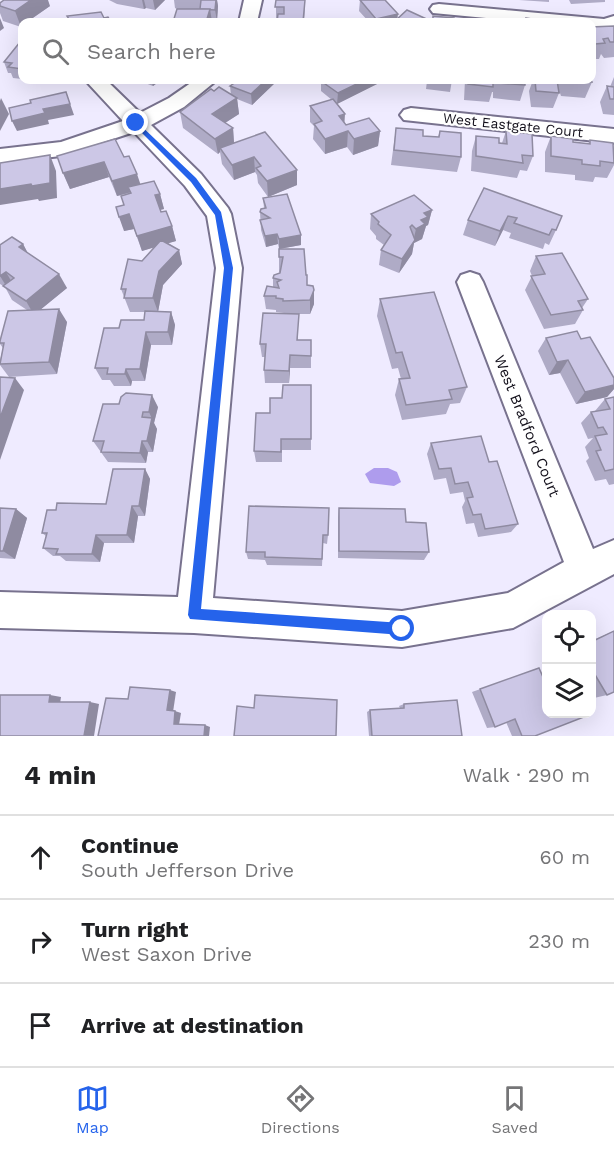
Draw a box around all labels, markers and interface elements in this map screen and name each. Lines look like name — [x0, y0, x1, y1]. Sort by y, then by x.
search box — [18, 18, 596, 84]
icon: search — [39, 35, 72, 68]
text: Search here — [87, 39, 216, 64]
route end — [122, 109, 148, 135]
street label: West Eastgate Court — [442, 110, 584, 140]
street label: West Bradford Court — [490, 353, 564, 500]
map controls — [542, 610, 596, 718]
button: locate — [542, 610, 596, 664]
route start — [388, 615, 414, 641]
button: layers — [542, 664, 596, 718]
text: 4 min — [24, 760, 96, 790]
text: Walk · 290 m — [463, 763, 590, 787]
text: Continue — [81, 833, 179, 858]
icon: ahead — [24, 841, 57, 874]
text: 60 m — [540, 845, 590, 869]
text: South Jefferson Drive — [81, 858, 294, 882]
text: Turn right — [81, 917, 188, 942]
icon: right — [24, 925, 57, 958]
text: 230 m — [528, 929, 590, 953]
text: West Saxon Drive — [81, 942, 252, 966]
icon: arrive — [24, 1009, 57, 1042]
text: Arrive at destination — [81, 1013, 304, 1038]
tab: Map — [76, 1082, 109, 1137]
tab: Directions — [261, 1082, 340, 1137]
tab: Saved — [492, 1082, 538, 1137]

